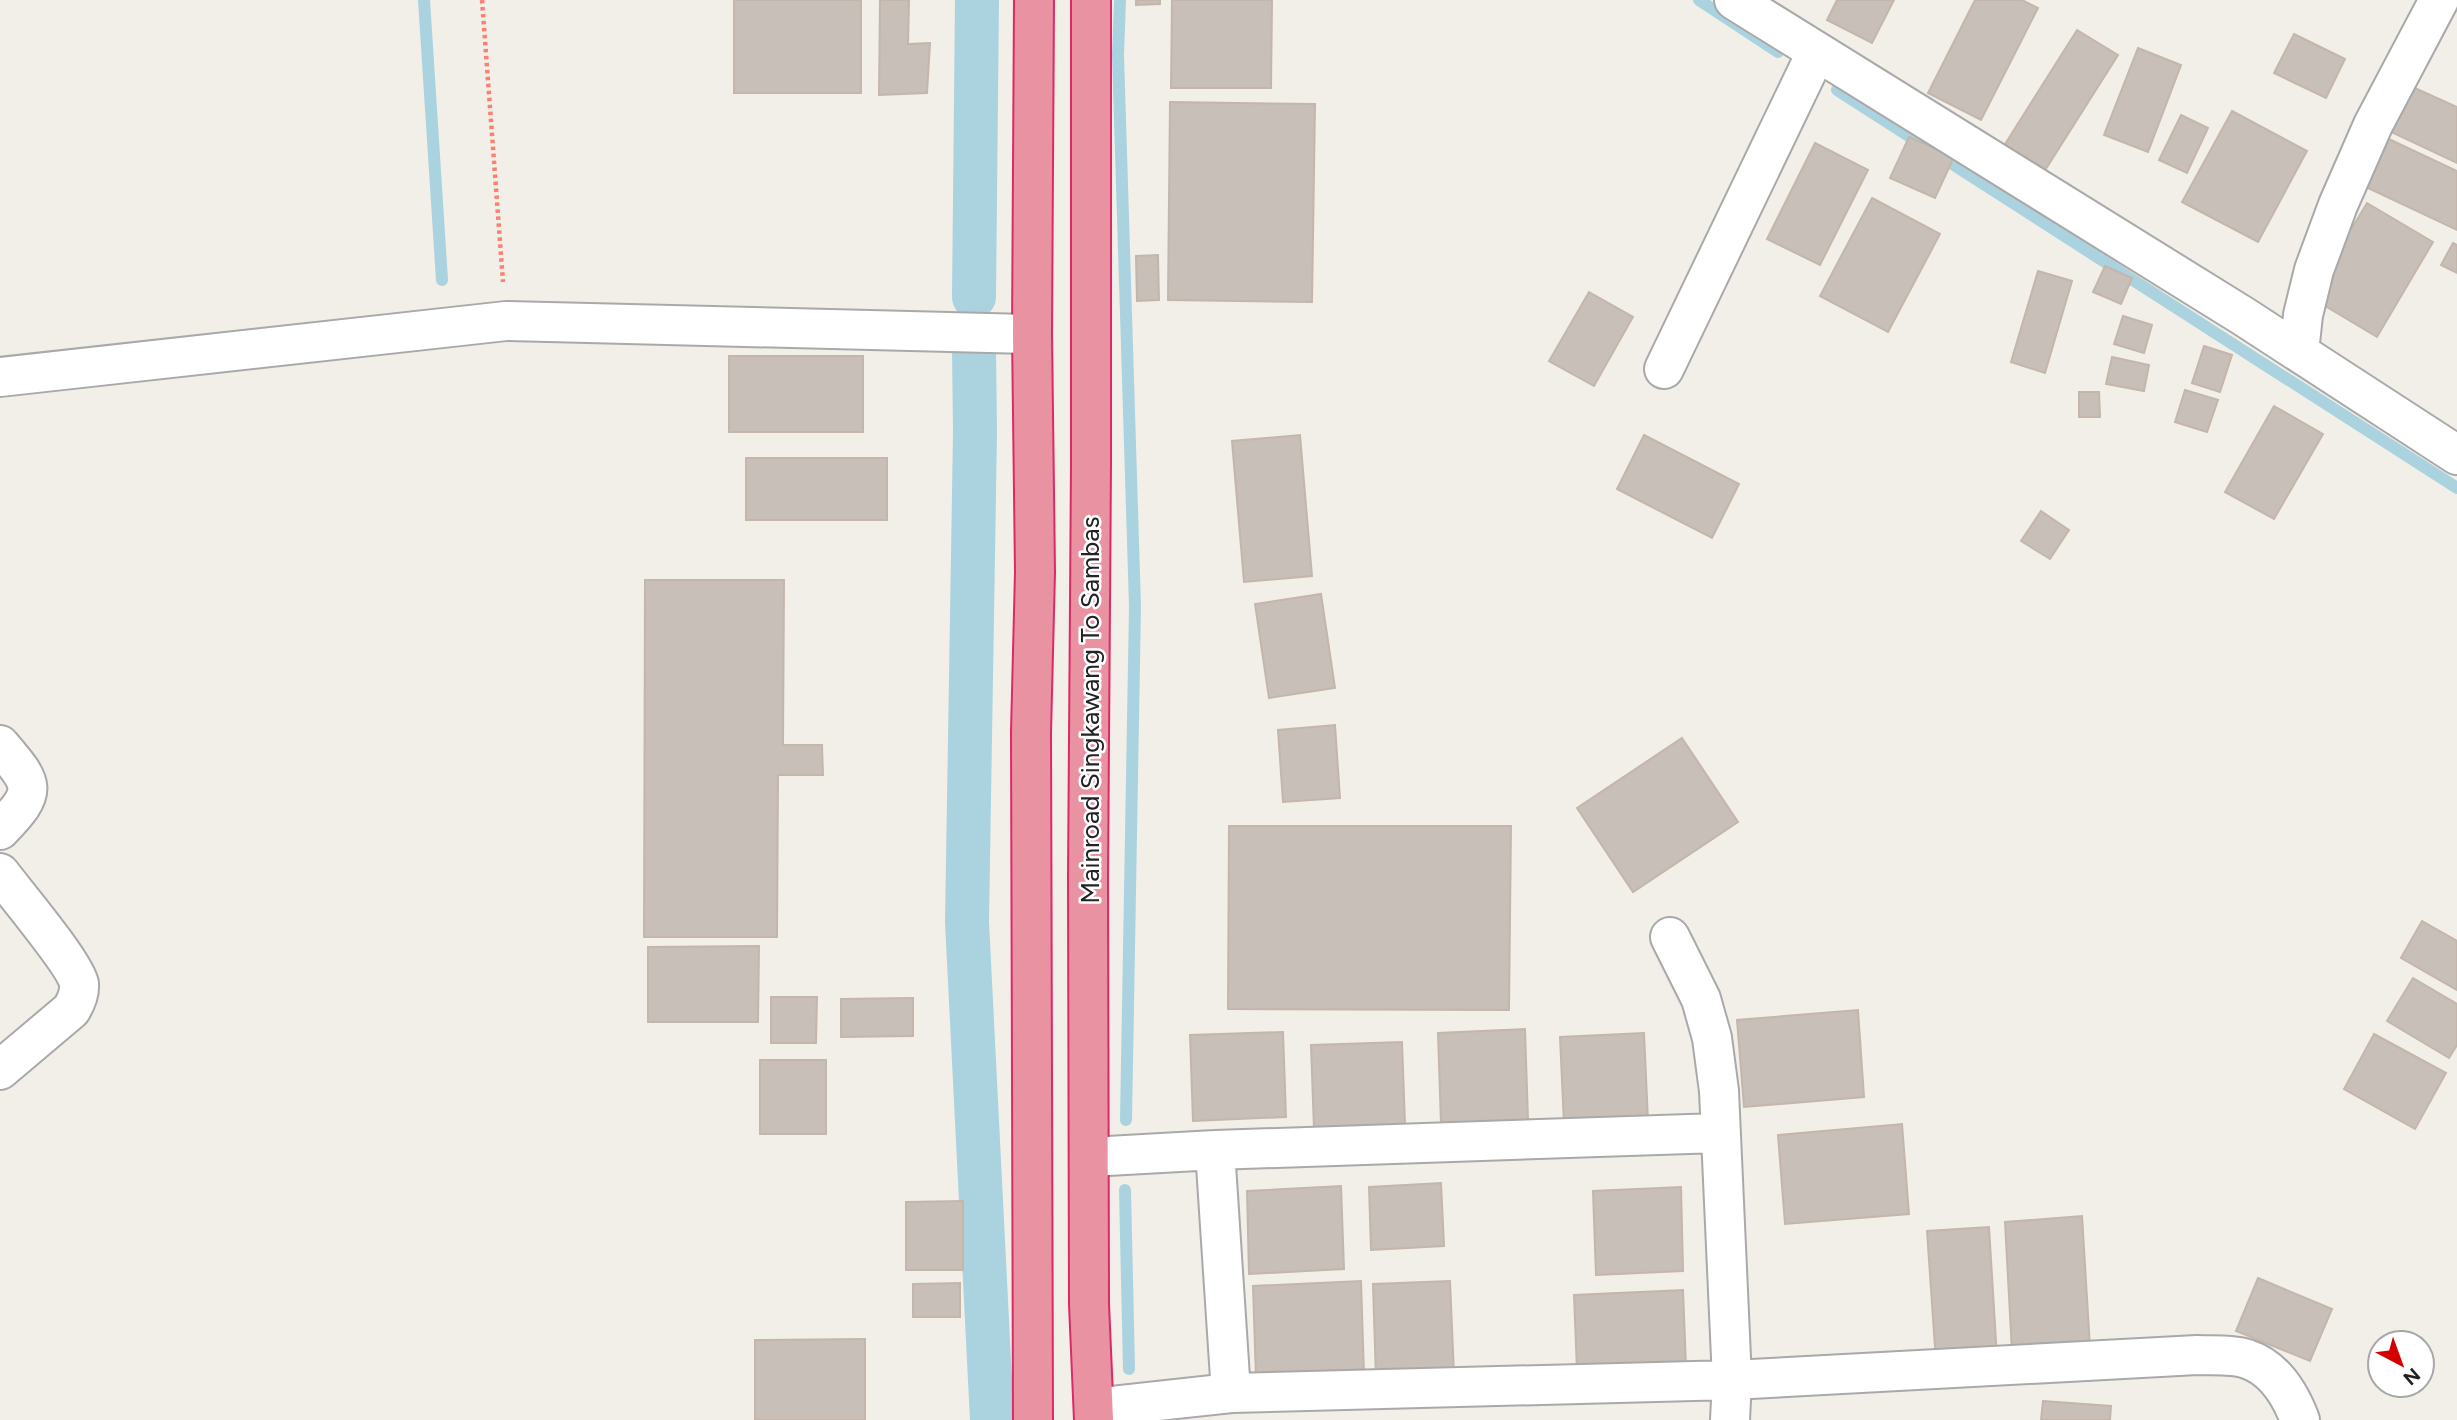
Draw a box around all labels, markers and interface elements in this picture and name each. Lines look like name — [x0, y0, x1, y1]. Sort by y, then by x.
street label: Mainroad Singkawang To Sambas — [1074, 516, 1106, 904]
north arrow — [2366, 1329, 2436, 1399]
text: N — [2399, 1363, 2425, 1390]

